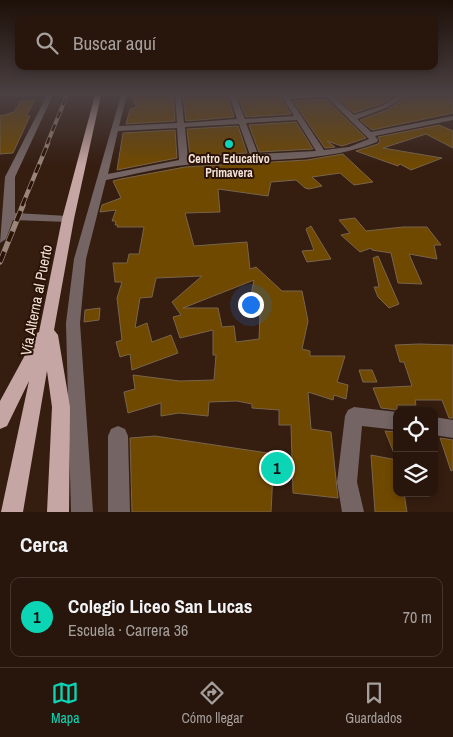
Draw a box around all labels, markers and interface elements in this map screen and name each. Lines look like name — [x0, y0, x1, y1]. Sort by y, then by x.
search box — [15, 15, 438, 70]
icon: search — [33, 29, 61, 57]
text: Buscar aquí — [73, 30, 156, 56]
marker: Centro Educativo Primavera — [223, 138, 235, 150]
place label: Centro Educativo Primavera — [188, 151, 270, 181]
street label: Vía Alterna al Puerto — [15, 243, 57, 357]
your location — [238, 292, 264, 318]
map controls — [393, 407, 438, 497]
button: locate — [393, 407, 438, 452]
pin: 1 — [261, 449, 293, 487]
button: layers — [393, 452, 438, 497]
text: Cerca — [20, 530, 68, 559]
text: Colegio Liceo San Lucas — [68, 593, 252, 619]
text: 1 — [33, 606, 41, 628]
text: 70 m — [403, 606, 432, 628]
text: Escuela · Carrera 36 — [68, 619, 188, 641]
tab: Mapa — [51, 679, 80, 727]
tab: Cómo llegar — [182, 679, 243, 727]
tab: Guardados — [345, 679, 402, 727]

